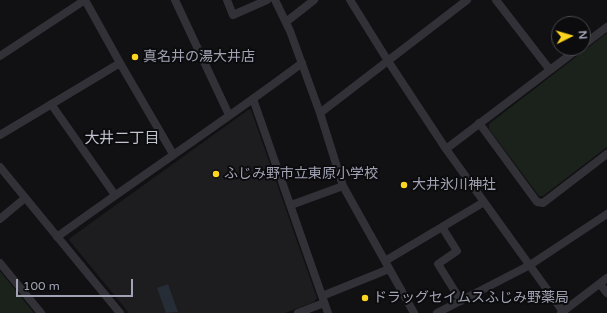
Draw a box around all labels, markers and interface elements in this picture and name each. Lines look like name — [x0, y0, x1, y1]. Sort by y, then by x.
north arrow — [551, 16, 591, 56]
text: N — [576, 30, 589, 40]
place label: 真名井の湯大井店 — [143, 49, 255, 65]
marker: 真名井の湯大井店 — [130, 52, 140, 62]
district label: 大井二丁目 — [85, 130, 159, 148]
place label: ふじみ野市立東原小学校 — [224, 166, 378, 182]
marker: ふじみ野市立東原小学校 — [211, 169, 221, 179]
place label: 大井氷川神社 — [412, 177, 496, 193]
marker: 大井氷川神社 — [399, 180, 409, 190]
scale bar — [18, 271, 135, 297]
text: 100 m — [23, 279, 60, 293]
place label: ドラッグセイムスふじみ野薬局 — [373, 290, 569, 306]
marker: ドラッグセイムスふじみ野薬局 — [360, 293, 370, 303]

